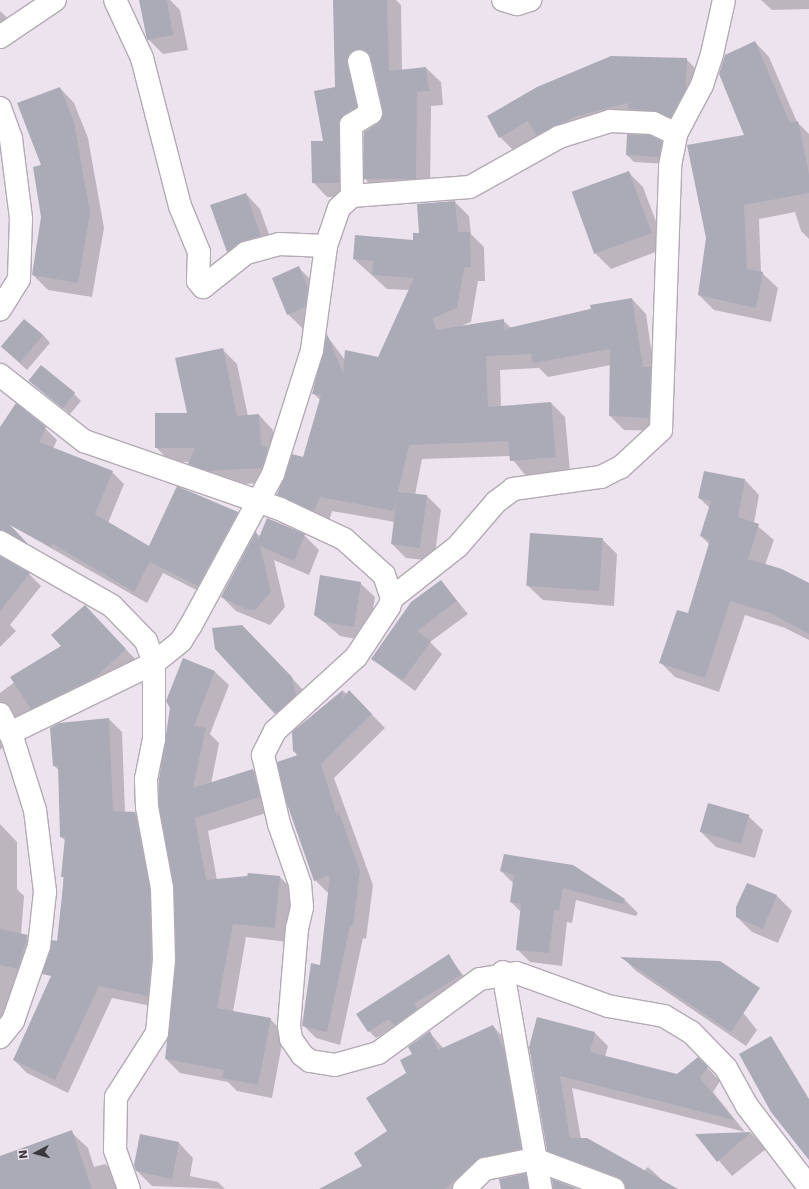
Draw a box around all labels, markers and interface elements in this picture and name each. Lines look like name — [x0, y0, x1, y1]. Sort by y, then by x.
north arrow — [16, 1133, 56, 1173]
text: N — [17, 1149, 31, 1160]

